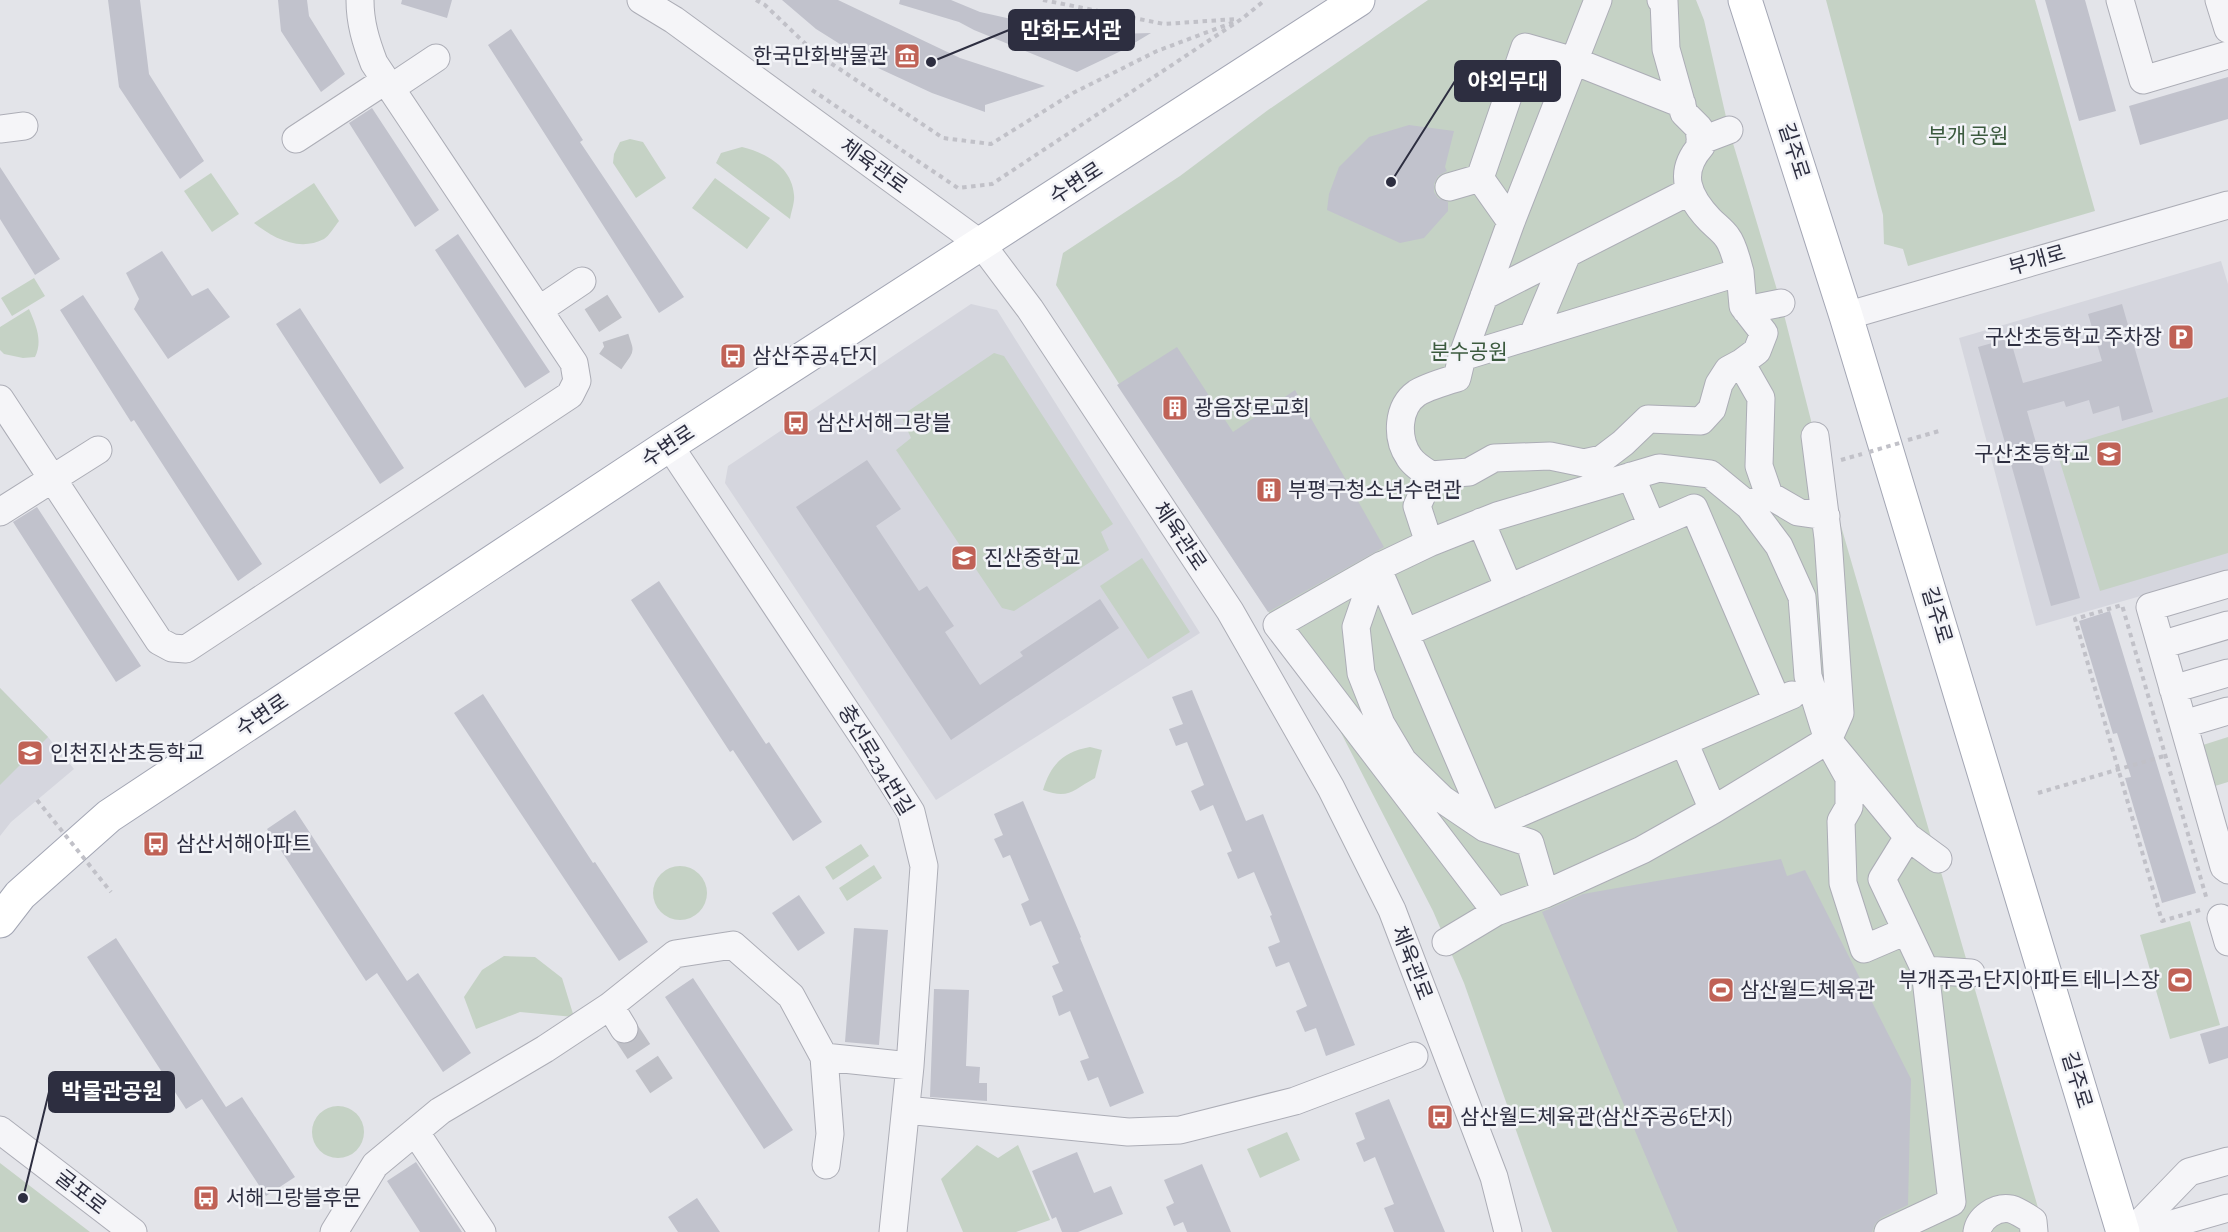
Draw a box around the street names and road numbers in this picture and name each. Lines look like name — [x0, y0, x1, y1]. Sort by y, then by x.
street label: 길주로 — [1775, 120, 1813, 182]
street label: 체육관로 — [836, 134, 912, 198]
street label: 수변로 — [1046, 158, 1106, 208]
street label: 부개로 — [2006, 241, 2068, 279]
street label: 수변로 — [638, 421, 698, 471]
street label: 체육관로 — [1149, 498, 1211, 574]
street label: 길주로 — [1918, 584, 1956, 646]
street label: 수변로 — [232, 690, 292, 740]
street label: 충선로234번길 — [834, 701, 918, 819]
street label: 체육관로 — [1388, 923, 1436, 1003]
street label: 길주로 — [2058, 1049, 2096, 1111]
street label: 굴포로 — [51, 1166, 110, 1219]

